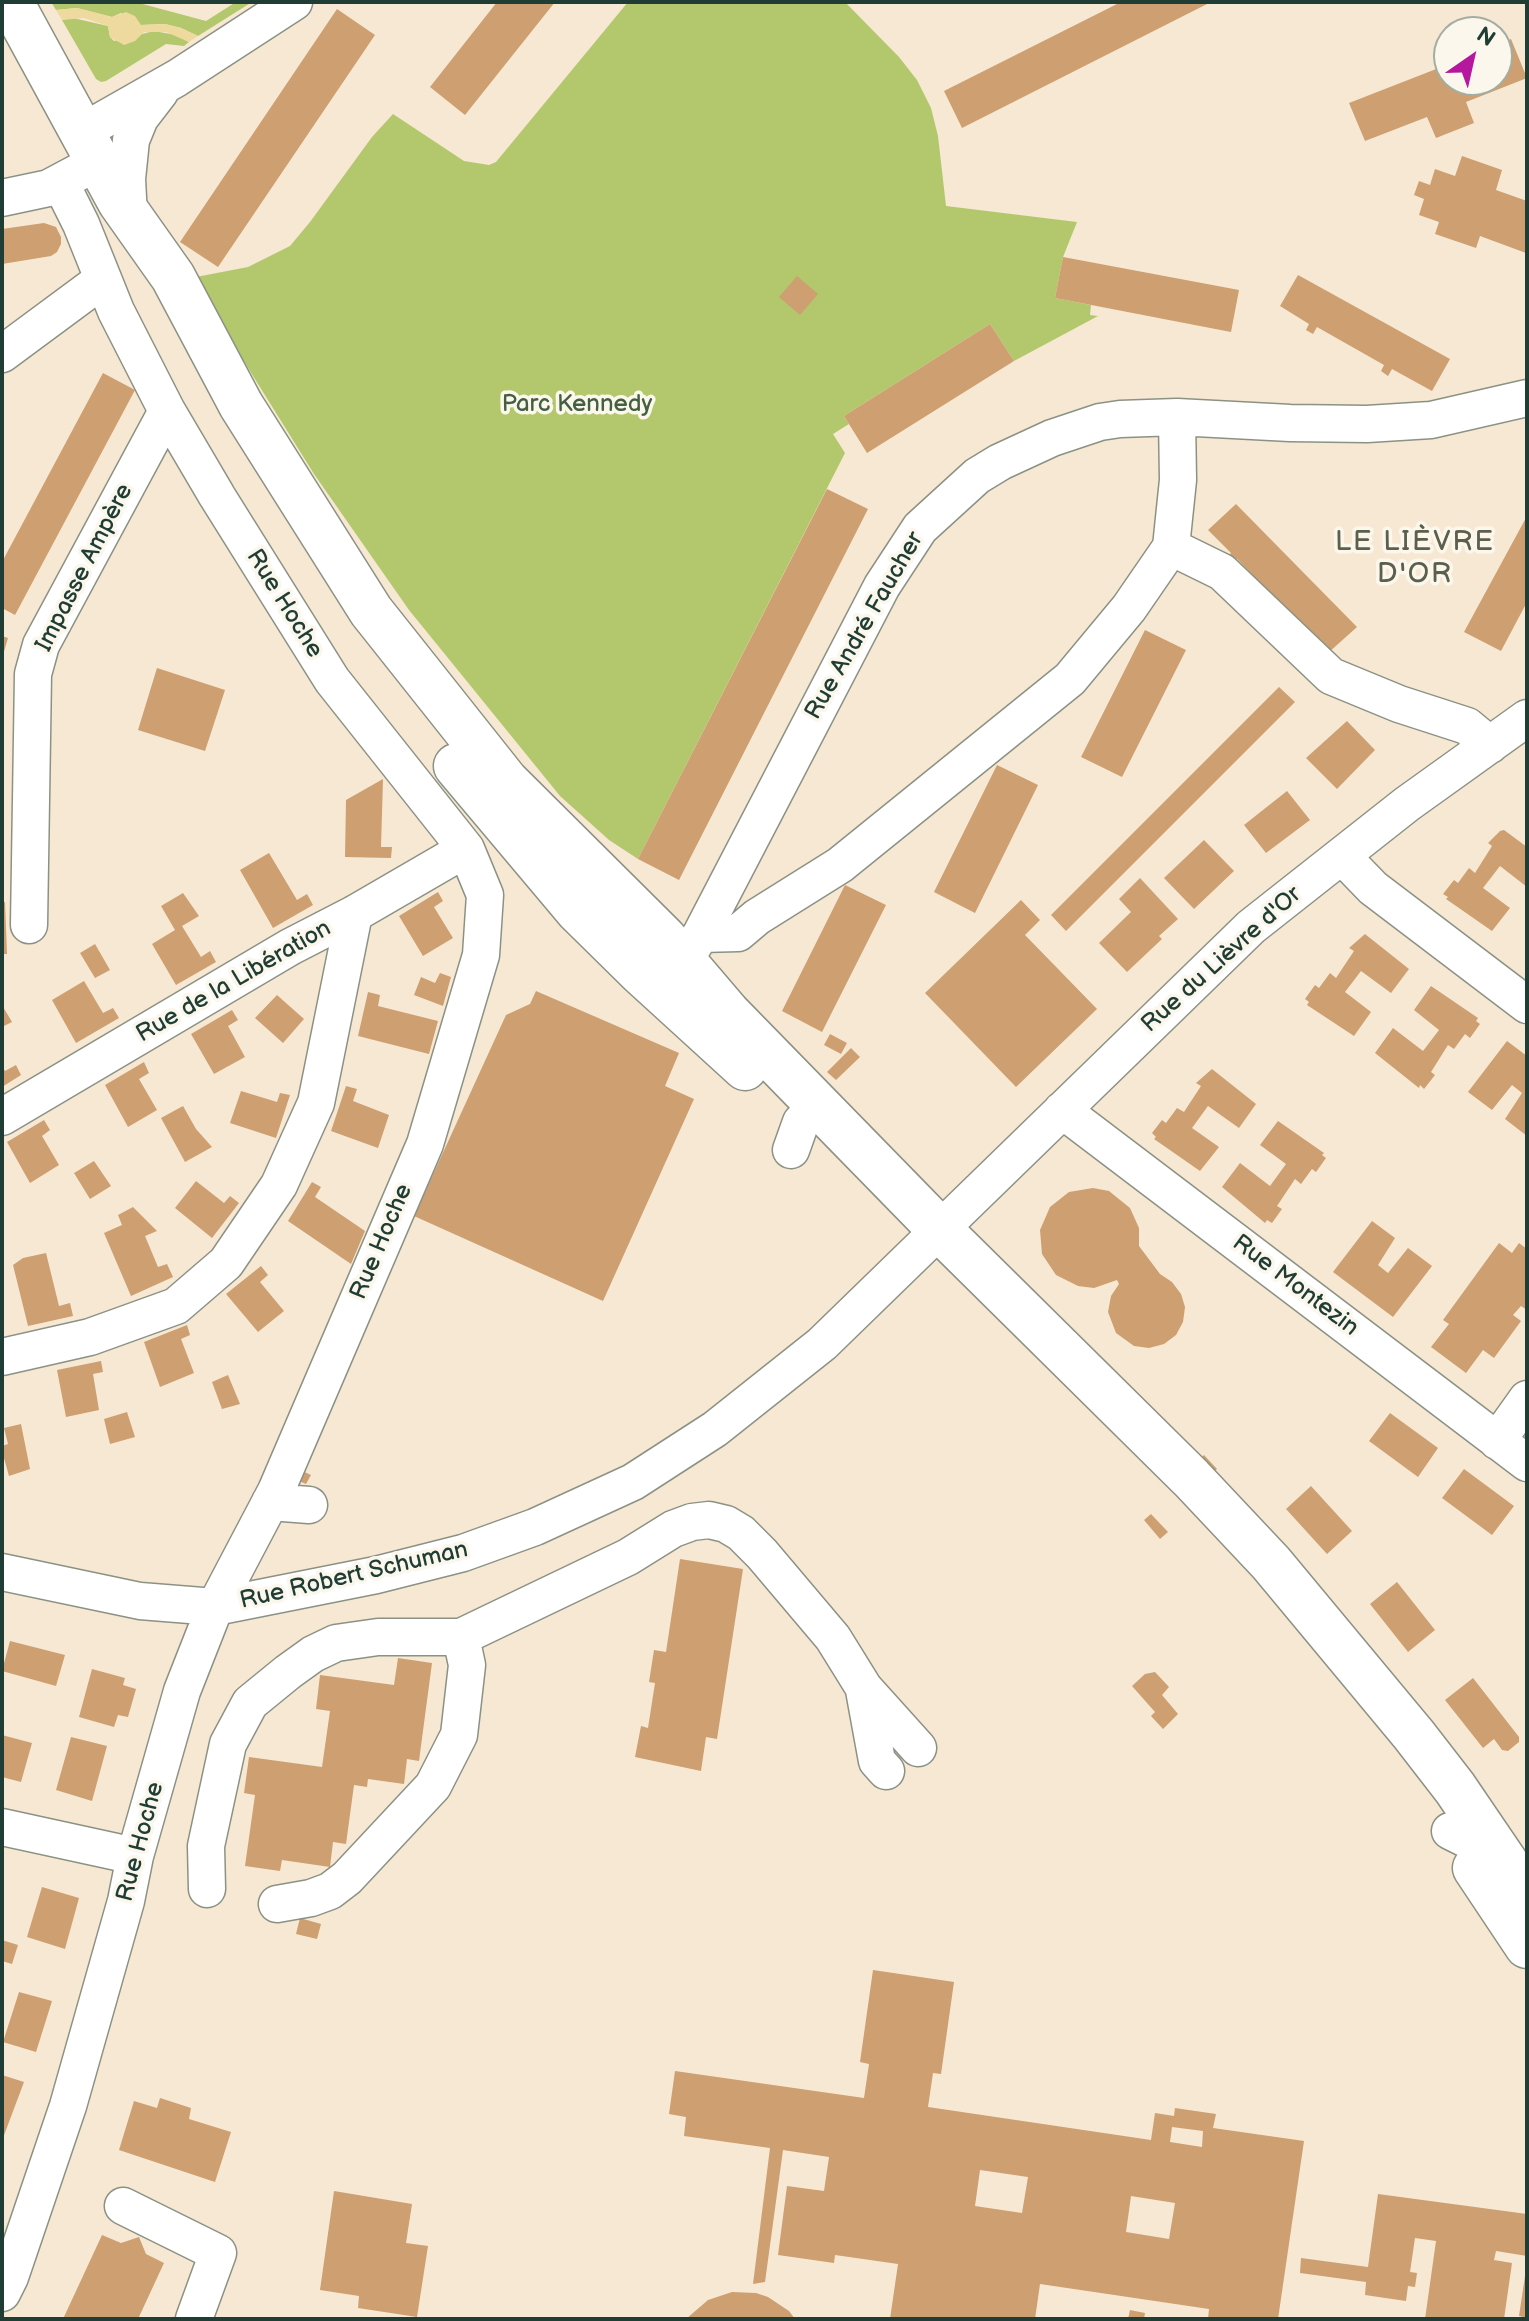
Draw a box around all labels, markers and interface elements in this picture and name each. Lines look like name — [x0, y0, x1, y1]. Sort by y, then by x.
north arrow — [1433, 16, 1513, 96]
text: N — [1471, 22, 1500, 53]
park label: Parc Kennedy — [502, 391, 652, 419]
street label: Impasse Ampère — [30, 479, 140, 657]
district label: LE LIÈVRE D'OR — [1335, 526, 1495, 592]
street label: Rue André Faucher — [800, 527, 930, 725]
street label: Rue Hoche — [239, 544, 329, 664]
street label: Rue du Lièvre d'Or — [1136, 881, 1308, 1039]
street label: Rue de la Libération — [131, 914, 337, 1050]
street label: Rue Hoche — [345, 1180, 419, 1304]
street label: Rue Montezin — [1226, 1229, 1364, 1343]
street label: Rue Robert Schuman — [237, 1536, 471, 1616]
street label: Rue Hoche — [111, 1779, 171, 1905]

